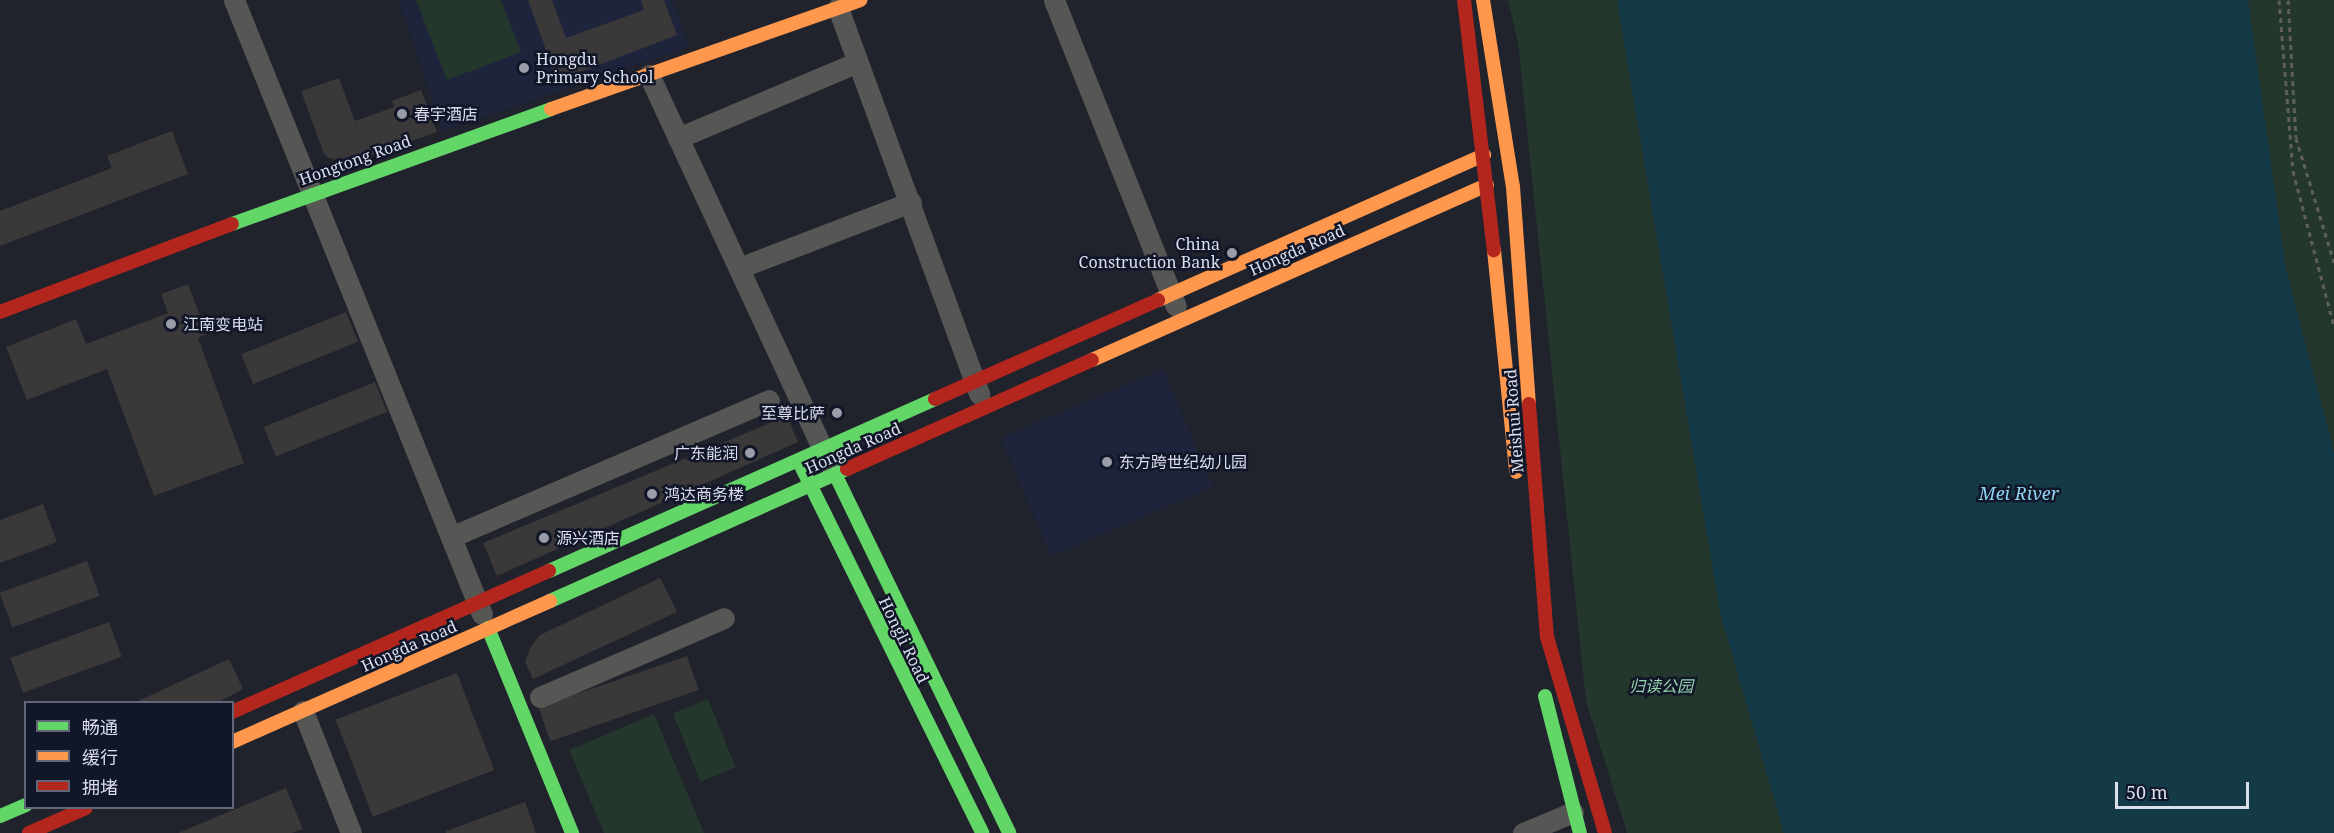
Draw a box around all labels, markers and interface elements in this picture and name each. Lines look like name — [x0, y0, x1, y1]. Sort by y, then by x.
place label: Hongdu Primary School — [536, 49, 653, 87]
marker: Hongdu Primary School — [517, 61, 531, 75]
place label: 春宇酒店 — [414, 104, 478, 124]
marker: 春宇酒店 — [395, 107, 409, 121]
street label: Hongtong Road — [297, 131, 413, 189]
street label: Hongda Road — [1246, 220, 1348, 280]
place label: China Construction Bank — [1079, 234, 1220, 272]
marker: China Construction Bank — [1225, 246, 1239, 260]
place label: 江南变电站 — [183, 314, 263, 334]
marker: 江南变电站 — [164, 317, 178, 331]
street label: Meishui Road — [1501, 368, 1527, 474]
place label: 至尊比萨 — [761, 403, 825, 423]
marker: 至尊比萨 — [830, 406, 844, 420]
street label: Hongda Road — [802, 418, 904, 478]
place label: 广东能润 — [674, 443, 738, 463]
marker: 广东能润 — [743, 446, 757, 460]
place label: 东方跨世纪幼儿园 — [1119, 452, 1247, 472]
marker: 东方跨世纪幼儿园 — [1100, 455, 1114, 469]
water label: Mei River — [1979, 482, 2059, 504]
place label: 鸿达商务楼 — [664, 484, 744, 504]
marker: 鸿达商务楼 — [645, 487, 659, 501]
place label: 源兴酒店 — [556, 528, 620, 548]
marker: 源兴酒店 — [537, 531, 551, 545]
street label: Hongli Road — [875, 594, 933, 686]
street label: Hongda Road — [358, 616, 460, 676]
park label: 归读公园 — [1629, 676, 1693, 696]
legend — [24, 701, 234, 809]
text: 畅通 — [82, 715, 118, 739]
text: 缓行 — [82, 745, 118, 769]
scale bar — [2118, 770, 2252, 808]
text: 拥堵 — [82, 775, 118, 799]
text: 50 m — [2126, 780, 2168, 804]

